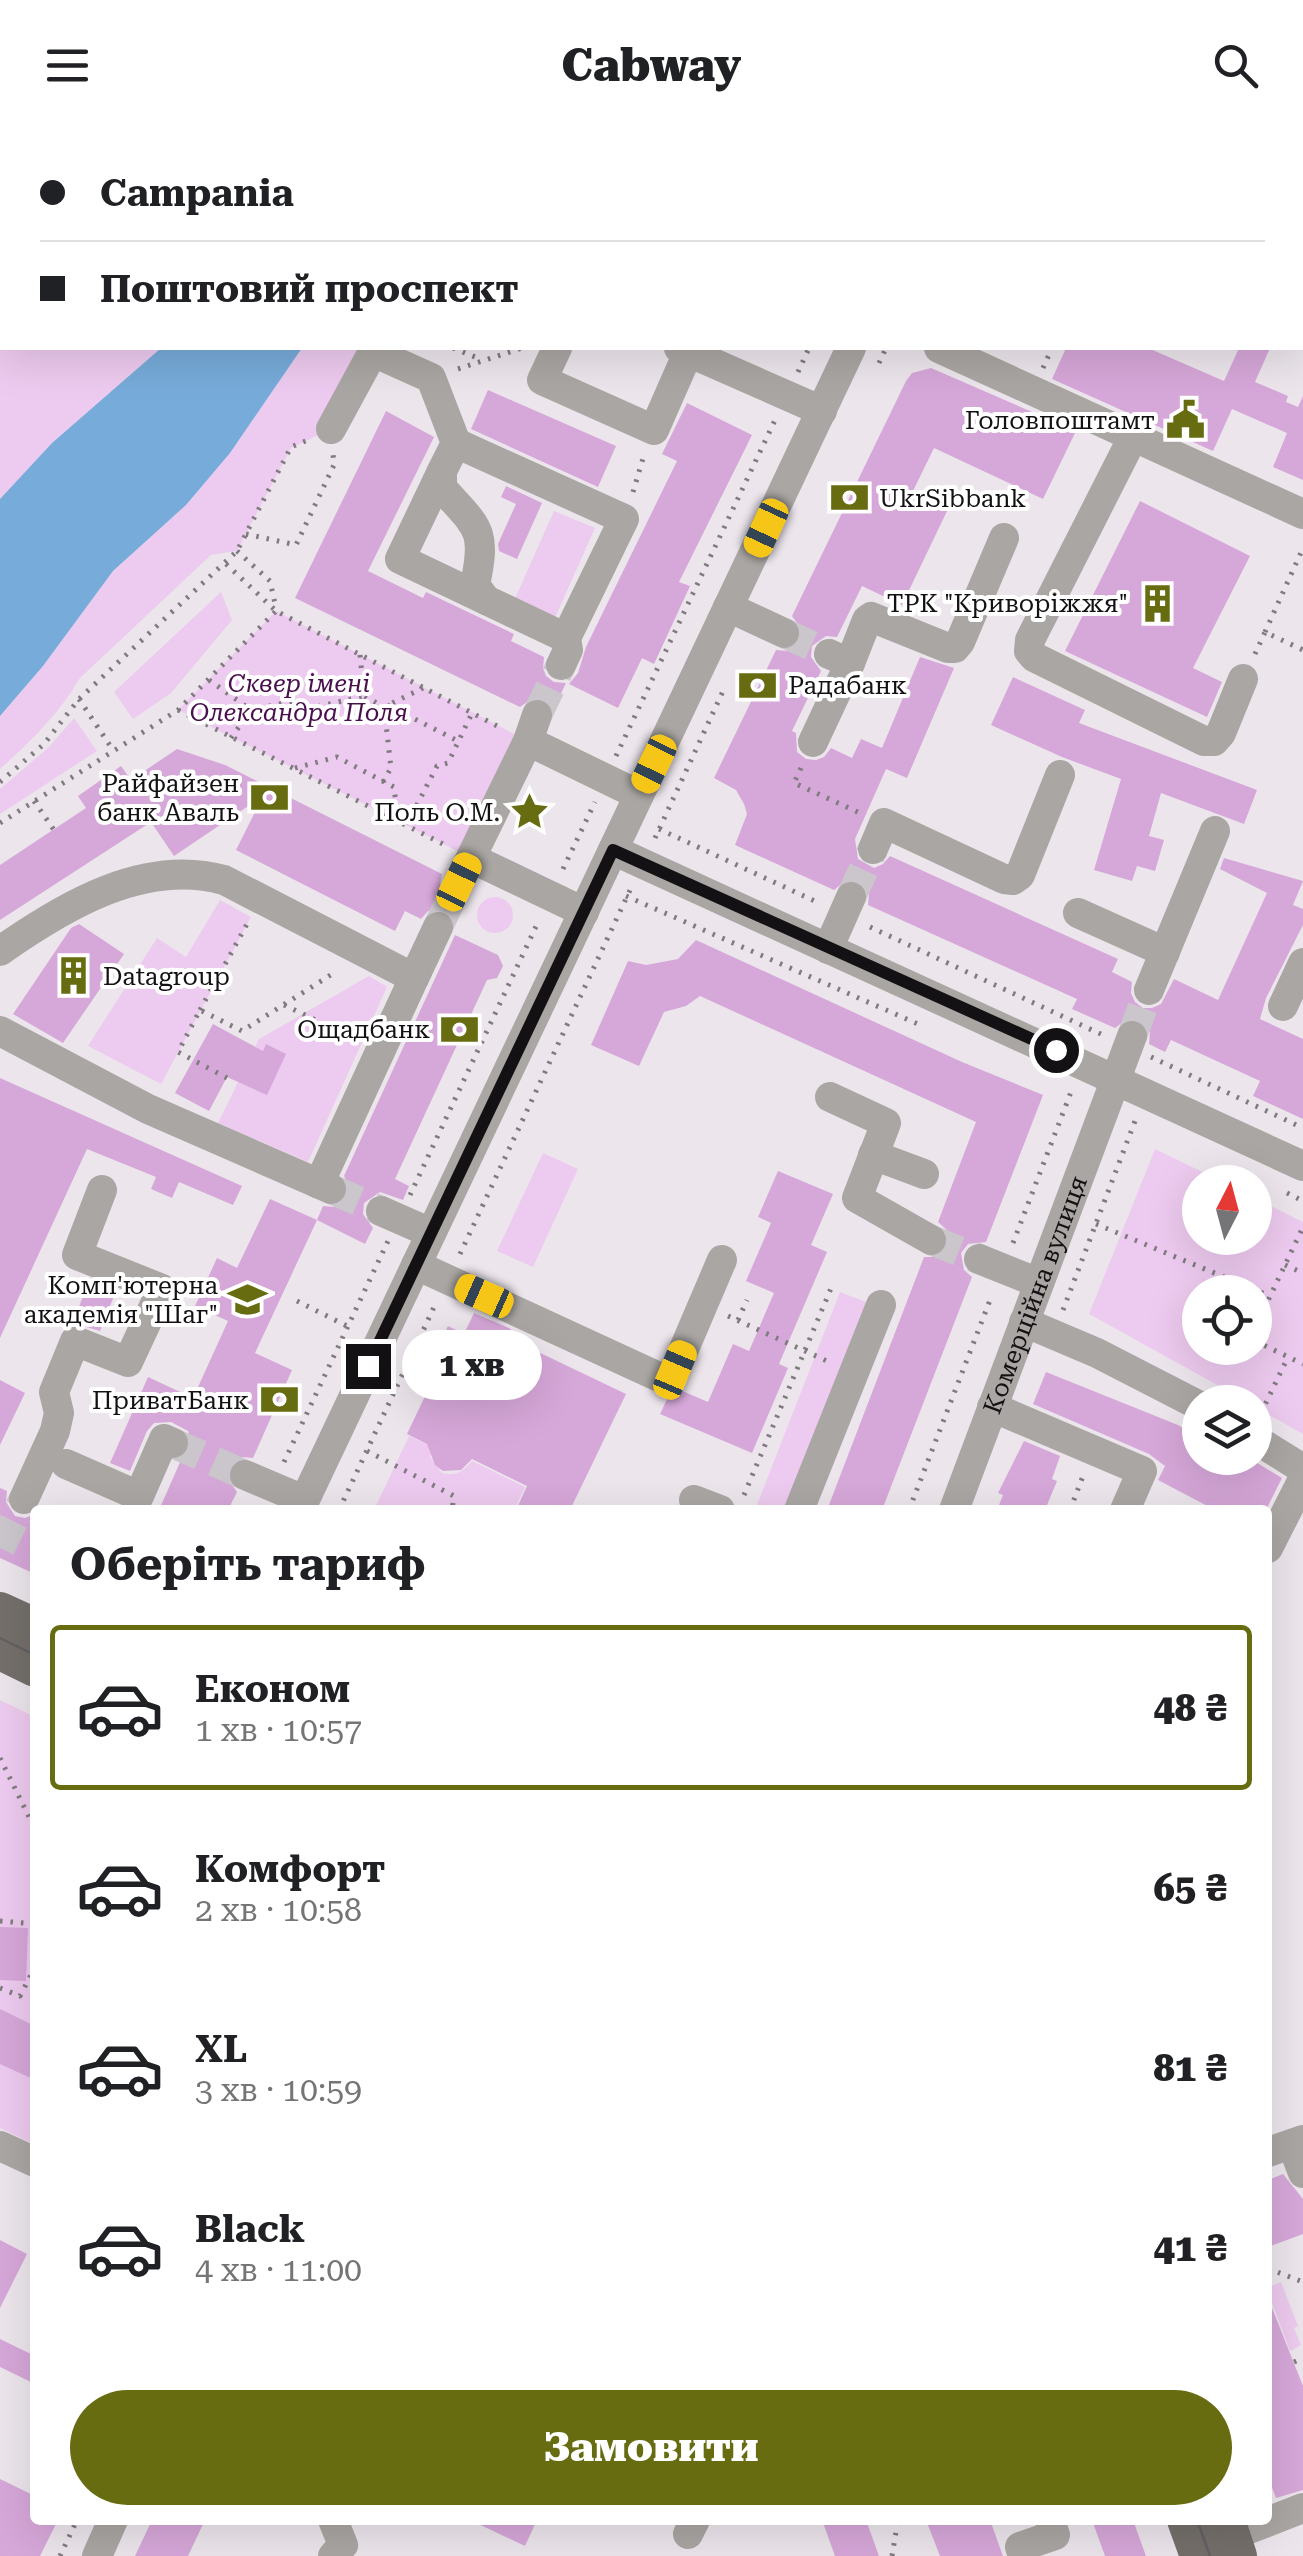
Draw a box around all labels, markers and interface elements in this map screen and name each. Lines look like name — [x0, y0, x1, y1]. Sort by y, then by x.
icon: menu — [40, 38, 95, 93]
icon: search — [1208, 38, 1263, 93]
text: Cabway — [562, 39, 741, 92]
text: Campania — [100, 171, 294, 215]
text: Поштовий проспект — [100, 267, 518, 311]
public building icon: Головпоштамт — [1164, 399, 1206, 441]
place label: Головпоштамт — [965, 406, 1155, 435]
bank icon: UkrSibbank — [828, 477, 870, 519]
place label: UkrSibbank — [879, 484, 1026, 513]
car — [740, 494, 792, 562]
building icon: ТРК "Криворіжжя" — [1137, 582, 1179, 624]
place label: ТРК "Криворіжжя" — [887, 589, 1128, 618]
bank icon: Радабанк — [737, 664, 779, 706]
park label: Сквер імені Олександра Поля — [190, 669, 408, 727]
place label: Радабанк — [788, 671, 907, 700]
car — [627, 730, 681, 798]
place label: Райфайзен банк Аваль — [97, 769, 239, 827]
bank icon: Райфайзен банк Аваль — [248, 776, 290, 818]
place icon: Поль О.М. — [509, 791, 551, 833]
place label: Поль О.М. — [374, 798, 500, 827]
car — [432, 848, 486, 916]
building icon: Datagroup — [52, 955, 94, 997]
place label: Datagroup — [103, 962, 230, 991]
bank icon: Ощадбанк — [439, 1008, 481, 1050]
place label: Ощадбанк — [297, 1015, 430, 1044]
route start — [1034, 1028, 1079, 1073]
north arrow — [1182, 1165, 1272, 1255]
map controls — [1182, 1165, 1272, 1475]
street label: Комерційна вулиця — [977, 1172, 1093, 1418]
car — [450, 1270, 518, 1322]
place label: Комп'ютерна академія "Шаг" — [24, 1271, 218, 1329]
button: locate — [1182, 1275, 1272, 1365]
school or university icon: Комп'ютерна академія "Шаг" — [227, 1278, 269, 1320]
callout: 1 хв — [403, 1331, 543, 1401]
car — [649, 1337, 701, 1403]
route end — [346, 1344, 391, 1389]
text: 1 хв — [439, 1346, 505, 1384]
bank icon: ПриватБанк — [258, 1379, 300, 1421]
button: layers — [1182, 1385, 1272, 1475]
place label: ПриватБанк — [92, 1386, 249, 1415]
text: Оберіть тариф — [70, 1538, 426, 1591]
icon: car — [75, 1663, 165, 1753]
text: Економ — [195, 1667, 350, 1711]
text: 48 ₴ — [1154, 1686, 1227, 1730]
text: 1 хв · 10:57 — [195, 1711, 362, 1749]
icon: car — [75, 1843, 165, 1933]
text: Комфорт — [195, 1847, 385, 1891]
text: 65 ₴ — [1154, 1866, 1227, 1910]
text: 2 хв · 10:58 — [195, 1891, 362, 1929]
icon: car — [75, 2023, 165, 2113]
text: XL — [195, 2027, 247, 2071]
text: 81 ₴ — [1154, 2046, 1227, 2090]
text: 3 хв · 10:59 — [195, 2071, 362, 2109]
icon: car — [75, 2203, 165, 2293]
text: Black — [195, 2207, 305, 2251]
text: 41 ₴ — [1154, 2226, 1227, 2270]
text: 4 хв · 11:00 — [195, 2251, 362, 2289]
button: Замовити — [70, 2390, 1232, 2505]

